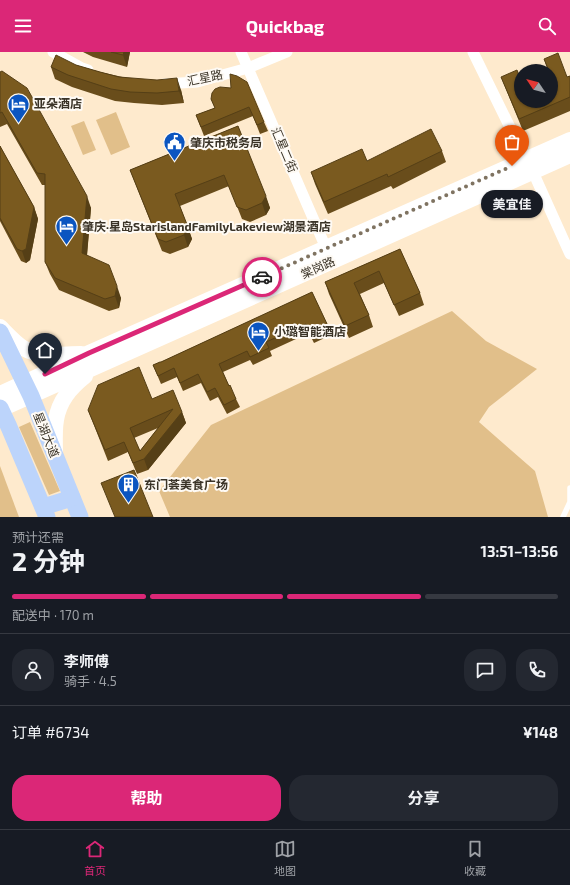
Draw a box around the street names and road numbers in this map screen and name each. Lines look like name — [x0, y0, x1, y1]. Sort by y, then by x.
street label: 汇星路 — [186, 66, 224, 88]
street label: 汇星二街 — [269, 125, 301, 174]
street label: 棠岗路 — [298, 253, 337, 281]
street label: 星湖大道 — [31, 410, 62, 460]

